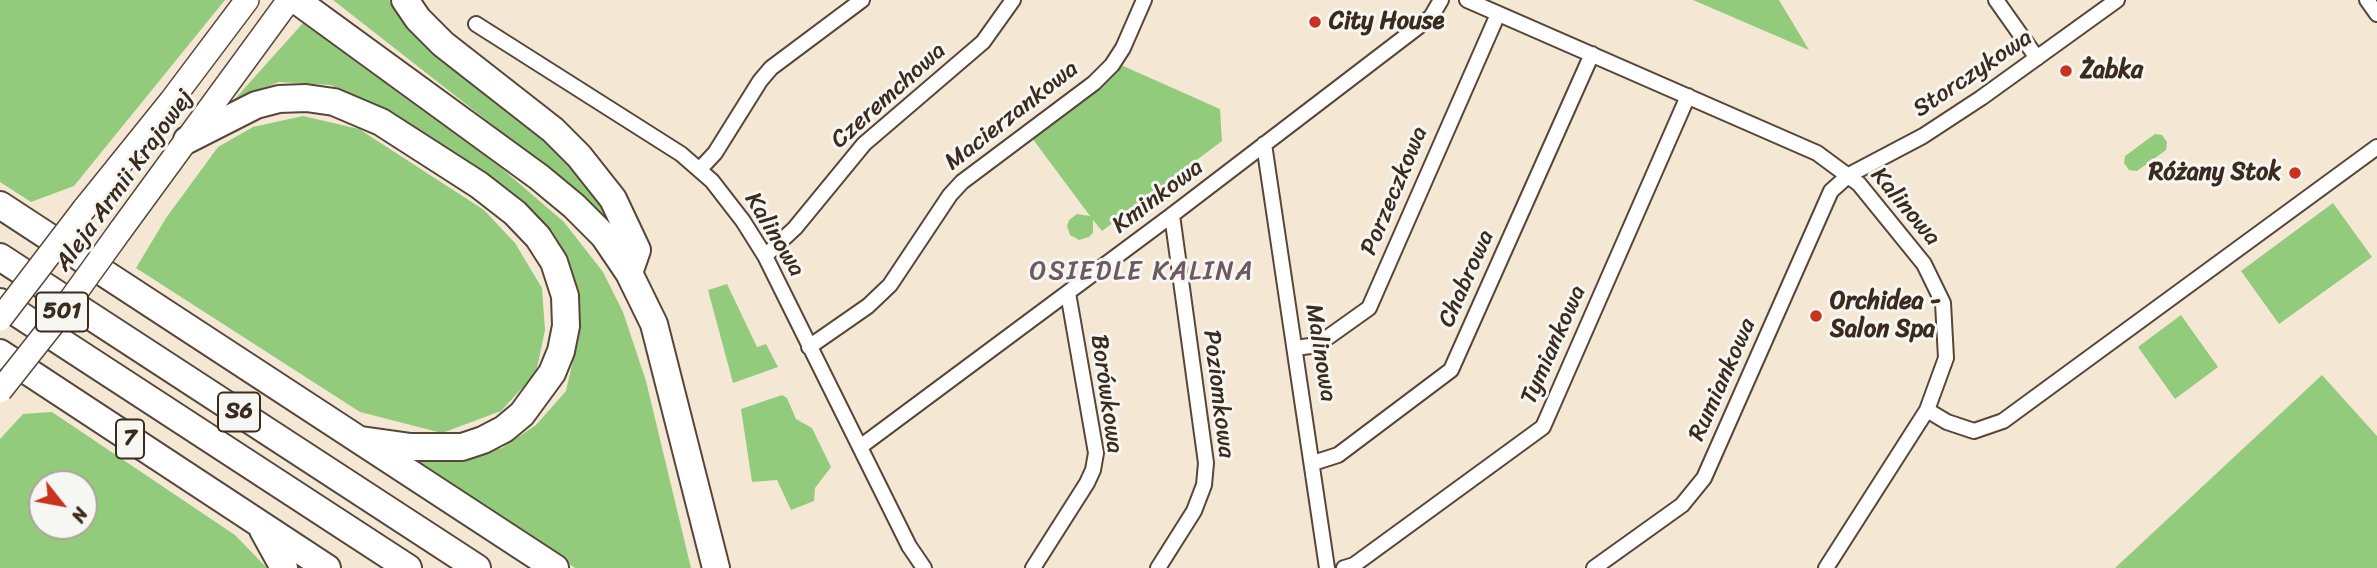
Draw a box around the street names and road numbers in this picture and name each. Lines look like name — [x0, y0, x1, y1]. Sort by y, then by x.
street label: Storczykowa — [1908, 24, 2038, 124]
street label: Czeremchowa — [826, 37, 952, 155]
street label: Macierzankowa — [939, 55, 1085, 177]
street label: Aleja Armii Krajowej — [50, 85, 200, 277]
street label: Porzeczkowa — [1355, 122, 1435, 260]
street label: Kminkowa — [1107, 154, 1209, 240]
street label: Kalinowa — [1864, 162, 1946, 252]
street label: Kalinowa — [738, 187, 810, 283]
street label: Chabrowa — [1433, 226, 1501, 332]
street label: Tymiankowa — [1515, 281, 1593, 409]
road number: 501 — [36, 292, 88, 332]
street label: Malinowa — [1298, 302, 1342, 404]
street label: Rumiankowa — [1683, 314, 1763, 446]
street label: Poziomkowa — [1196, 328, 1240, 460]
street label: Borówkowa — [1083, 333, 1129, 455]
road number: S6 — [218, 392, 260, 432]
road number: 7 — [116, 420, 144, 458]

